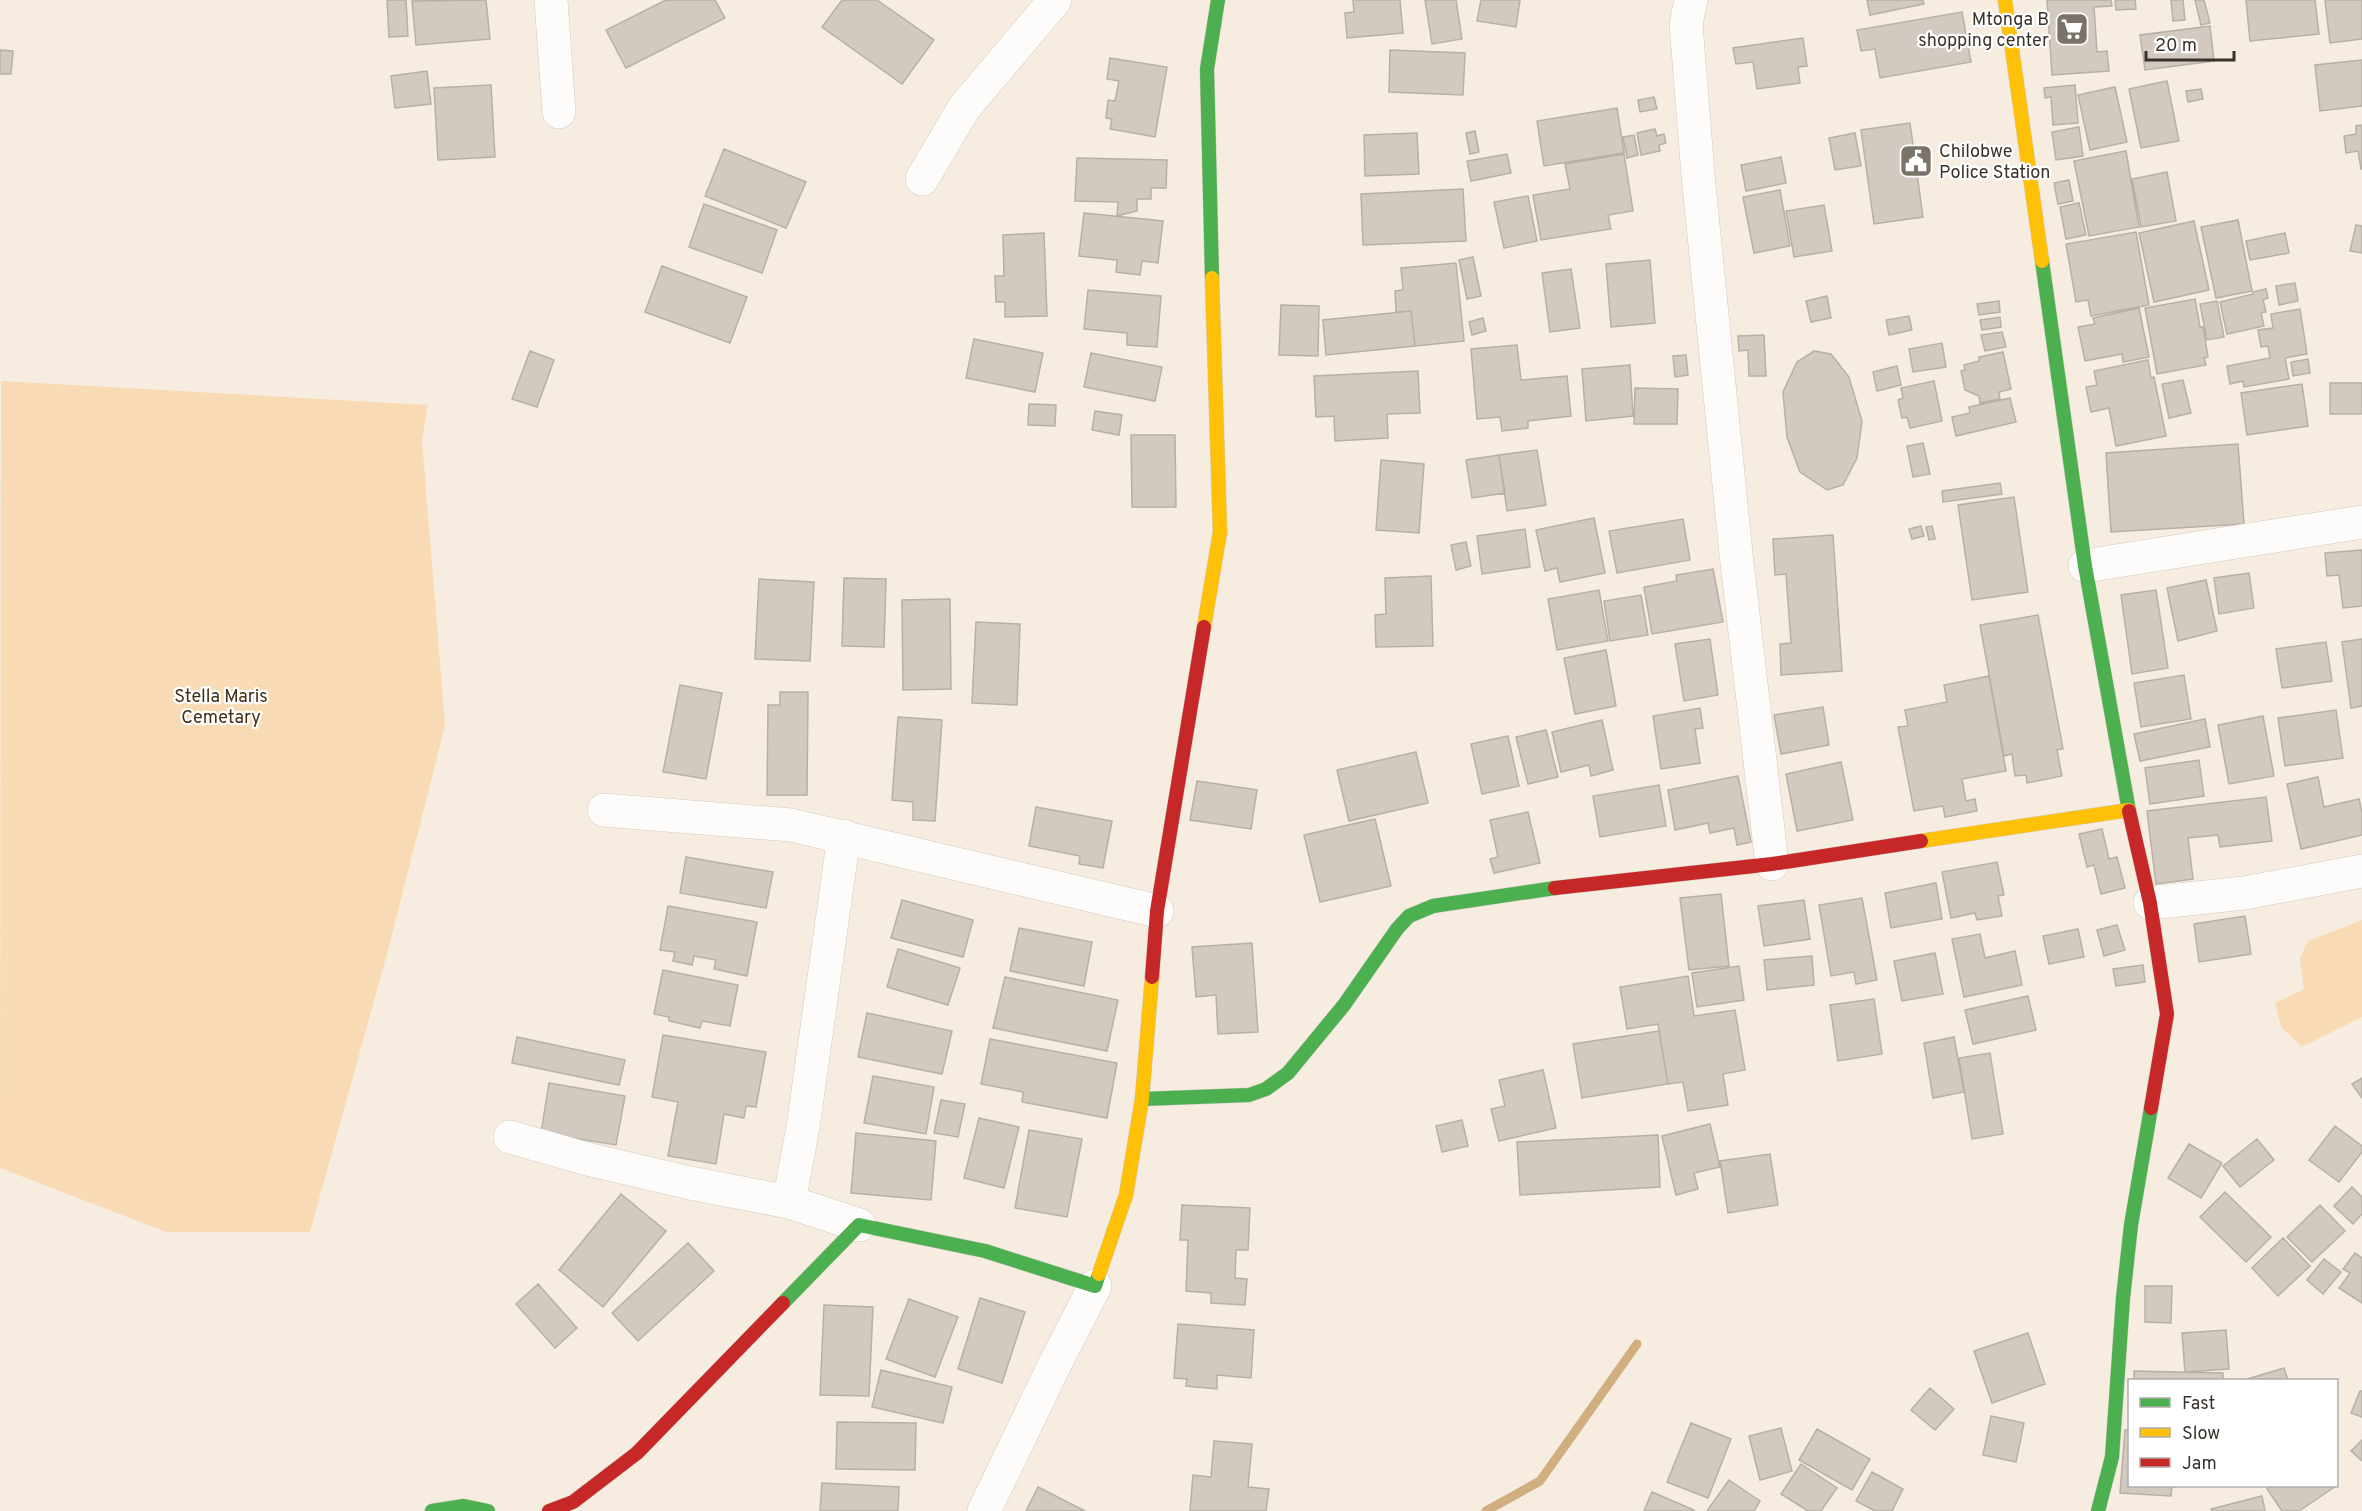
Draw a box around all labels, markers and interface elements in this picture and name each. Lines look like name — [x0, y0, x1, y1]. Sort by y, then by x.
place label: Mtonga B shopping center — [1918, 9, 2049, 53]
supermarket icon: Mtonga B shopping center — [2054, 11, 2090, 47]
scale bar — [2146, 24, 2234, 62]
text: 20 m — [2155, 35, 2197, 58]
place label: Chilobwe Police Station — [1939, 141, 2050, 185]
public building icon: Chilobwe Police Station — [1898, 143, 1934, 179]
park label: Stella Maris Cemetary — [174, 686, 268, 730]
legend — [2128, 1379, 2338, 1487]
text: Fast — [2182, 1393, 2215, 1416]
text: Slow — [2182, 1423, 2220, 1446]
text: Jam — [2182, 1453, 2217, 1476]

